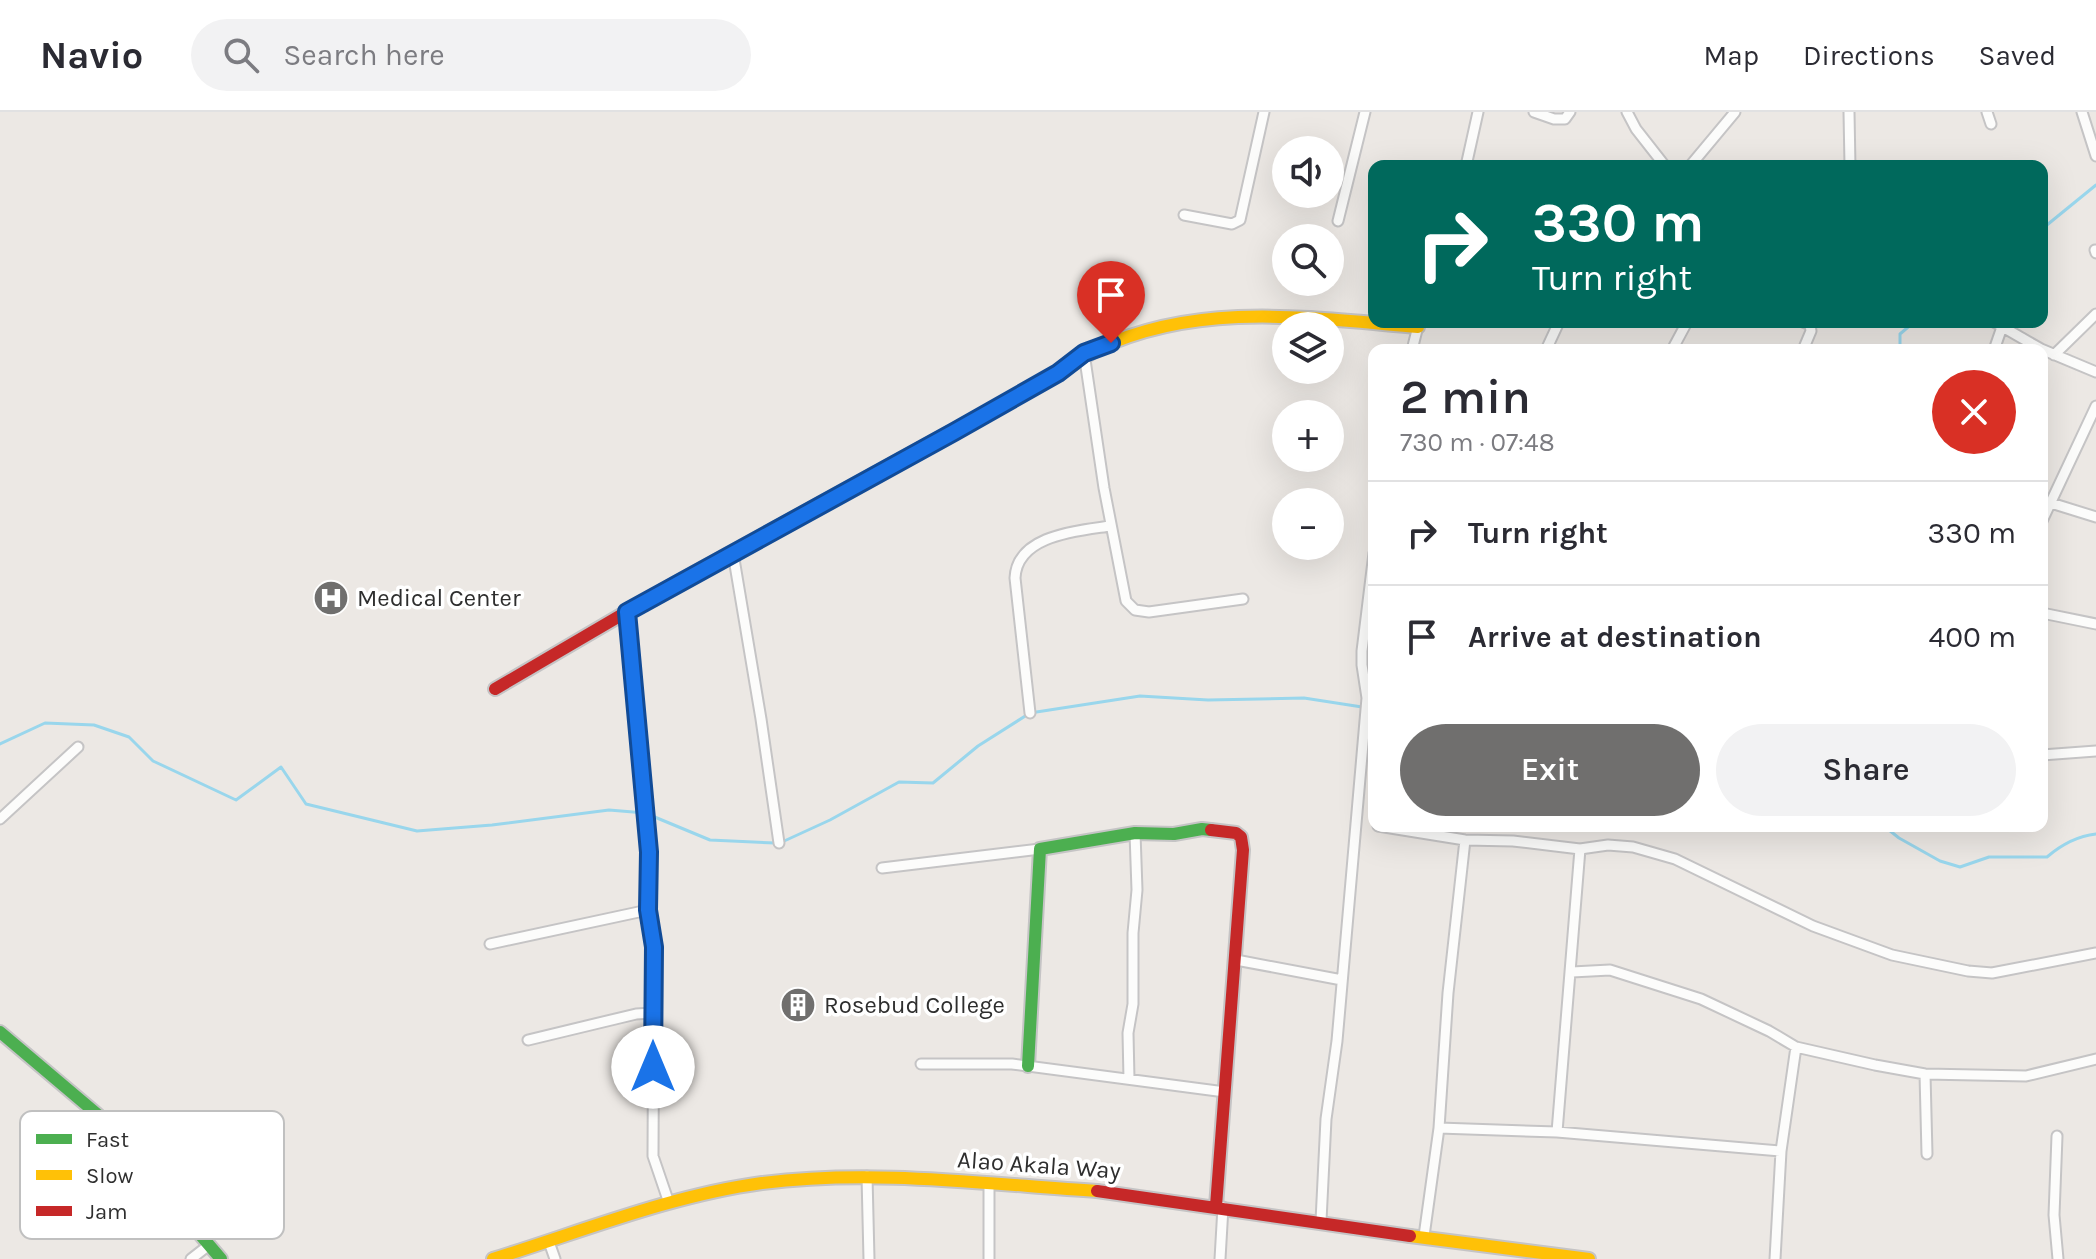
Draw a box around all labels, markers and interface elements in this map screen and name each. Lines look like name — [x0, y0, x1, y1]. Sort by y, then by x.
search box — [191, 19, 751, 91]
text: Navio — [40, 33, 143, 78]
icon: search — [219, 33, 263, 77]
text: Search here — [283, 37, 445, 73]
text: Map — [1704, 39, 1759, 72]
text: Directions — [1803, 39, 1935, 72]
text: Saved — [1979, 39, 2056, 72]
map controls — [1272, 136, 1344, 560]
button: sound — [1272, 136, 1344, 208]
text: 330 m — [1532, 190, 1704, 255]
icon: right — [1400, 192, 1504, 296]
button: search — [1272, 224, 1344, 296]
text: Turn right — [1532, 257, 1692, 299]
pin — [1077, 261, 1145, 343]
icon: arrive — [1089, 273, 1133, 317]
button: layers — [1272, 312, 1344, 384]
text: 2 min — [1400, 369, 1531, 425]
button: close — [1932, 370, 2016, 454]
button: + — [1272, 400, 1344, 472]
text: 730 m · 07:48 — [1400, 427, 1555, 458]
button: − — [1272, 488, 1344, 560]
icon: right — [1400, 511, 1444, 555]
text: Turn right — [1468, 515, 1608, 551]
text: 330 m — [1928, 515, 2016, 551]
hospital icon: Medical Center — [312, 579, 350, 617]
place label: Medical Center — [357, 584, 521, 612]
icon: arrive — [1400, 615, 1444, 659]
text: Arrive at destination — [1468, 619, 1762, 655]
text: 400 m — [1928, 619, 2016, 655]
button: Exit — [1400, 724, 1700, 816]
button: Share — [1716, 724, 2016, 816]
building icon: Rosebud College — [779, 986, 817, 1024]
place label: Rosebud College — [824, 991, 1005, 1019]
position arrow — [611, 1025, 695, 1109]
legend — [20, 1111, 284, 1239]
text: Fast — [86, 1127, 129, 1153]
street label: Alao Akala Way — [956, 1145, 1122, 1185]
text: Slow — [86, 1163, 133, 1189]
text: Jam — [86, 1199, 128, 1225]

